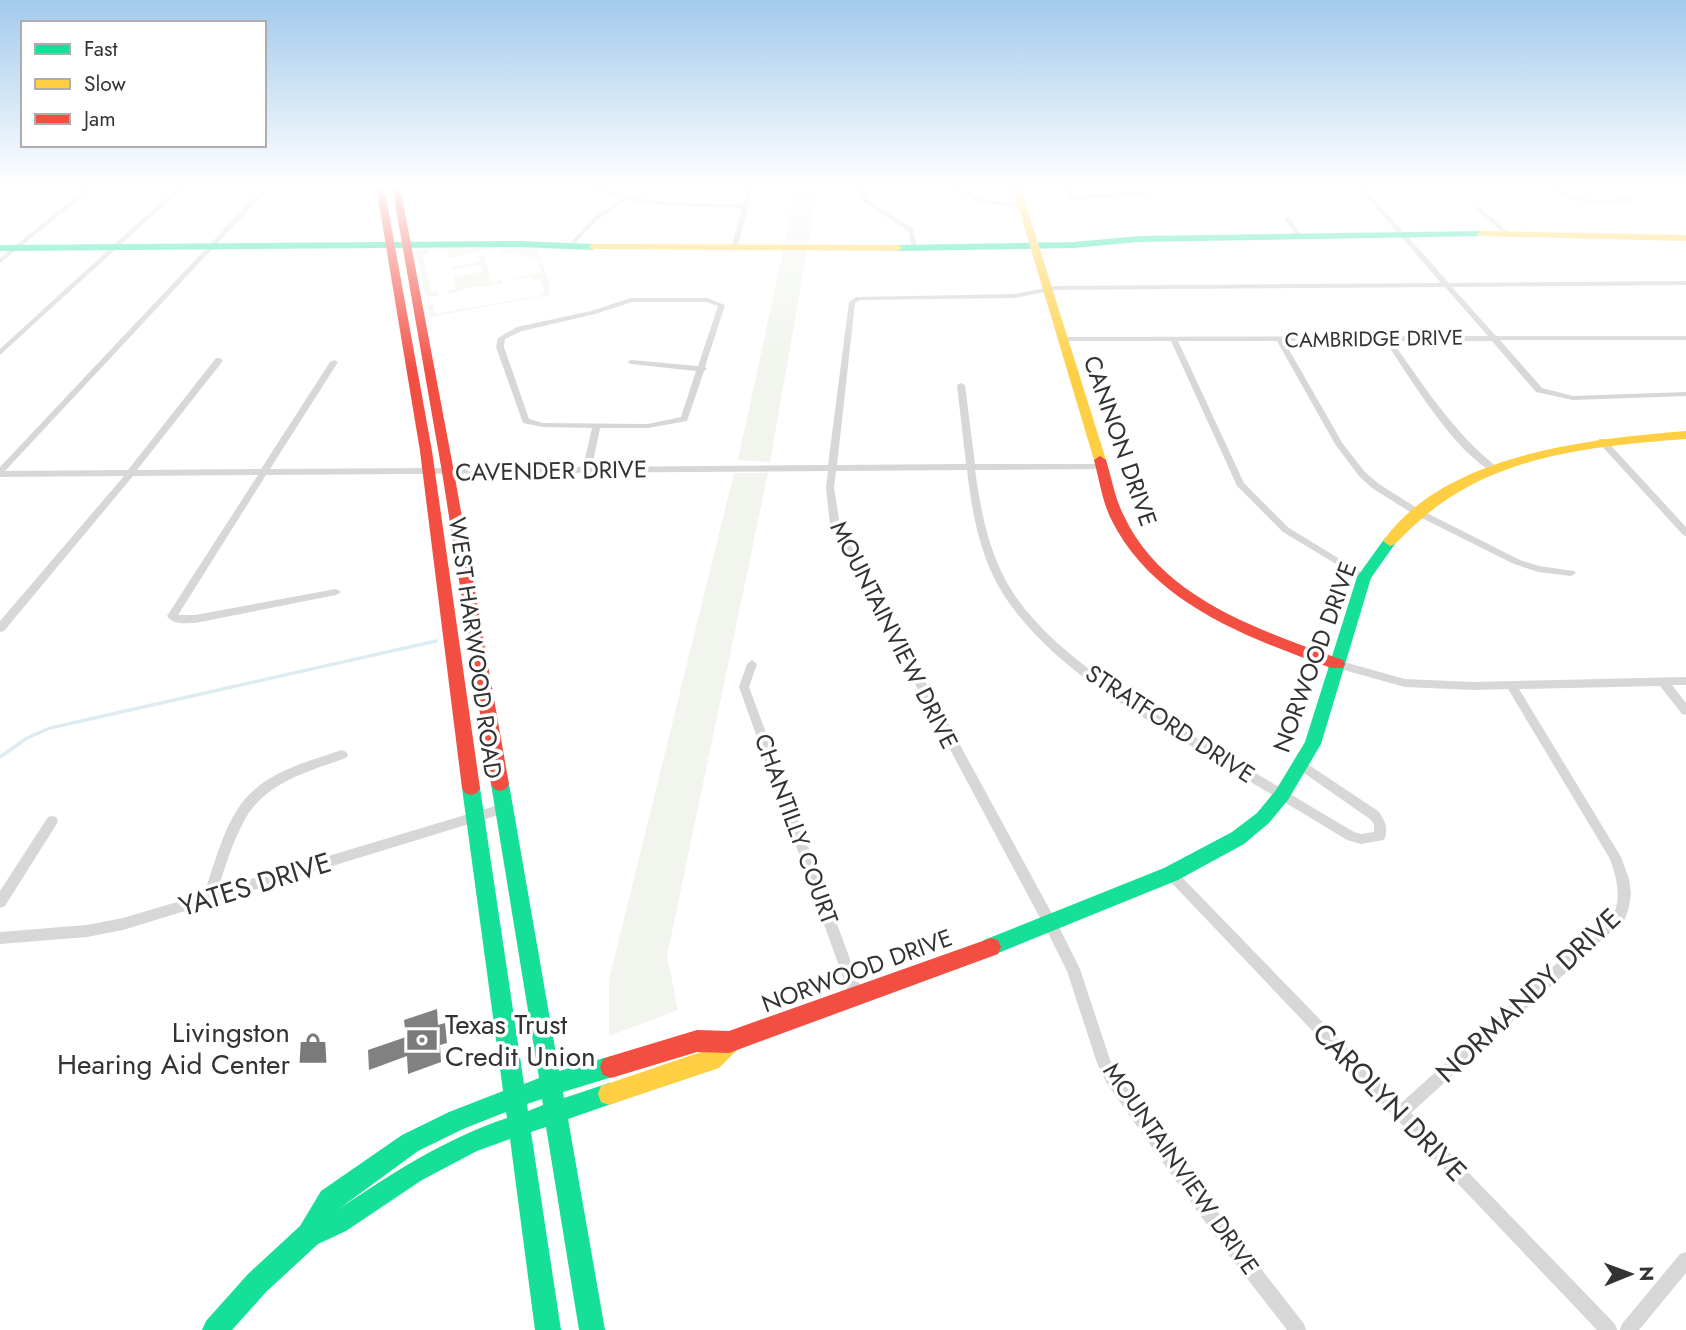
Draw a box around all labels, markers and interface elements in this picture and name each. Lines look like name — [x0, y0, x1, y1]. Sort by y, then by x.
legend — [21, 21, 266, 147]
text: Fast — [84, 34, 117, 64]
text: Slow — [84, 69, 126, 99]
text: Jam — [81, 104, 116, 134]
street label: CAMBRIDGE DRIVE — [1284, 322, 1464, 356]
street label: CANNON DRIVE — [1075, 351, 1166, 531]
street label: CAVENDER DRIVE — [455, 451, 647, 490]
street label: WEST HARWOOD ROAD — [440, 515, 511, 781]
street label: MOUNTAINVIEW DRIVE — [822, 515, 967, 755]
street label: NORWOOD DRIVE — [1264, 557, 1365, 757]
street label: STRATFORD DRIVE — [1079, 656, 1262, 792]
street label: CHANTILLY COURT — [746, 729, 847, 929]
street label: YATES DRIVE — [174, 842, 336, 927]
street label: NORMANDY DRIVE — [1427, 898, 1630, 1092]
street label: NORWOOD DRIVE — [757, 920, 957, 1021]
place label: Texas Trust Credit Union — [445, 1004, 596, 1077]
place label: Livingston Hearing Aid Center — [57, 1012, 290, 1085]
street label: CAROLYN DRIVE — [1303, 1014, 1476, 1191]
bank icon: Texas Trust Credit Union — [405, 1023, 439, 1057]
shop icon: Livingston Hearing Aid Center — [296, 1031, 330, 1065]
street label: MOUNTAINVIEW DRIVE — [1095, 1056, 1268, 1282]
north arrow — [1595, 1239, 1665, 1309]
text: N — [1633, 1266, 1660, 1281]

